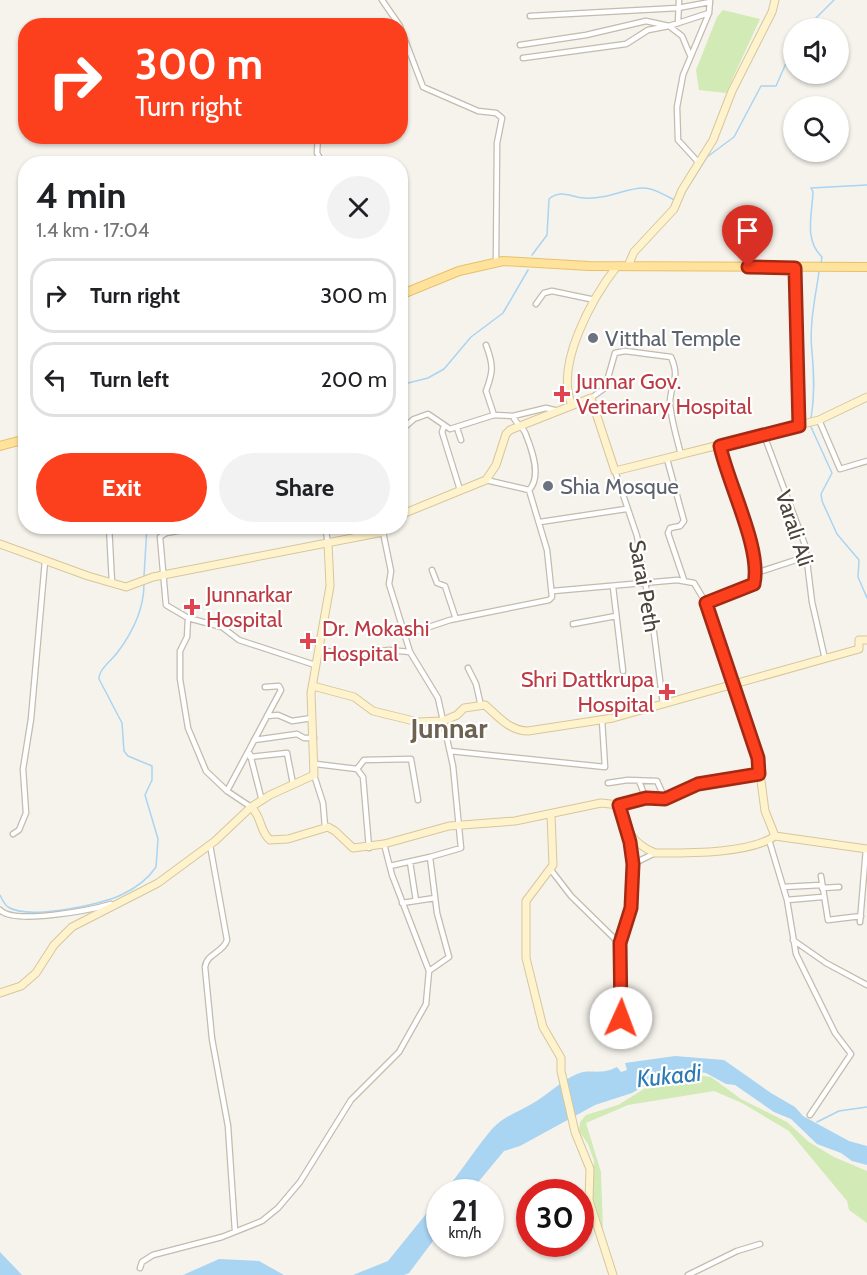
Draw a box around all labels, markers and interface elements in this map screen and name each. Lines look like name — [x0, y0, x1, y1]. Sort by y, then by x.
map controls — [783, 18, 849, 162]
button: sound — [783, 18, 849, 84]
text: 300 m — [135, 38, 263, 90]
icon: right — [36, 42, 114, 120]
text: Turn right — [135, 90, 242, 123]
button: search — [783, 96, 849, 162]
text: 4 min — [36, 173, 126, 217]
button: close — [327, 176, 390, 239]
pin — [722, 205, 773, 267]
icon: arrive — [731, 214, 764, 247]
text: 1.4 km · 17:04 — [36, 218, 149, 242]
icon: right — [39, 279, 72, 312]
text: Turn right — [90, 282, 180, 309]
text: 300 m — [320, 282, 387, 309]
place label: Vitthal Temple — [605, 325, 741, 352]
marker: Vitthal Temple — [586, 331, 600, 345]
icon: left — [39, 363, 72, 396]
text: Turn left — [90, 366, 169, 393]
text: 200 m — [321, 366, 387, 393]
place label: Junnar Gov. Veterinary Hospital — [575, 368, 753, 420]
marker: Junnar Gov. Veterinary Hospital — [553, 385, 571, 403]
button: Exit — [36, 453, 207, 522]
button: Share — [219, 453, 390, 522]
place label: Shia Mosque — [560, 473, 679, 500]
marker: Shia Mosque — [541, 479, 555, 493]
street label: Varali Ali — [770, 487, 819, 570]
street label: Sarai Peth — [623, 538, 666, 634]
place label: Junnarkar Hospital — [205, 581, 292, 633]
marker: Junnarkar Hospital — [183, 598, 201, 616]
place label: Dr. Mokashi Hospital — [322, 615, 429, 667]
marker: Dr. Mokashi Hospital — [299, 632, 317, 650]
place label: Shri Dattkrupa Hospital — [521, 666, 655, 718]
marker: Shri Dattkrupa Hospital — [658, 683, 676, 701]
district label: Junnar — [409, 711, 488, 745]
position arrow — [589, 986, 653, 1050]
water label: Kukadi — [635, 1058, 704, 1093]
speed limit sign: 30 — [516, 1179, 594, 1257]
text: 21 — [452, 1192, 478, 1229]
text: km/h — [449, 1224, 481, 1242]

